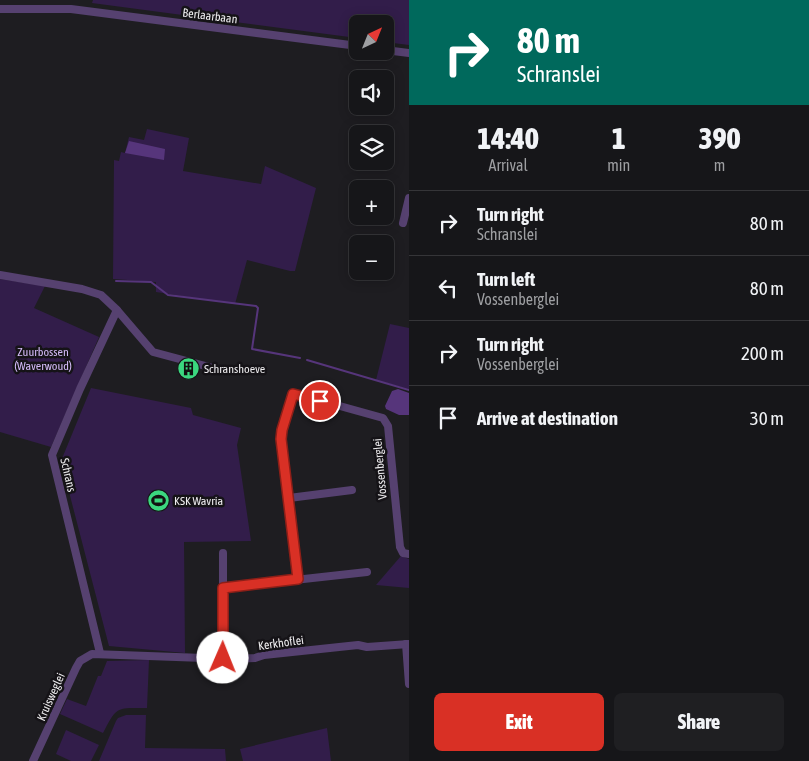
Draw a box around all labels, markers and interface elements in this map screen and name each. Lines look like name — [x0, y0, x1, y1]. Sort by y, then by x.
street label: Berlaarbaan — [182, 6, 238, 26]
north arrow — [349, 15, 394, 60]
map controls — [349, 15, 394, 280]
icon: right — [434, 20, 499, 85]
text: 80 m — [517, 20, 580, 60]
text: Schranslei — [517, 61, 600, 87]
button: sound — [349, 70, 394, 115]
text: 14:40 — [477, 121, 539, 155]
text: 1 — [612, 121, 626, 155]
text: 390 — [698, 121, 741, 155]
button: layers — [349, 125, 394, 170]
text: Arrival — [489, 156, 528, 174]
text: min — [607, 156, 630, 174]
text: m — [714, 156, 725, 174]
button: + — [349, 180, 394, 225]
text: Turn right — [477, 203, 544, 225]
icon: right — [434, 209, 462, 237]
text: 80 m — [750, 212, 784, 234]
text: Schranslei — [477, 225, 538, 243]
button: − — [349, 235, 394, 280]
text: Turn left — [477, 268, 535, 290]
icon: left — [434, 274, 462, 302]
text: 80 m — [750, 277, 784, 299]
text: Vossenberglei — [477, 290, 559, 308]
text: Turn right — [477, 333, 544, 355]
icon: right — [434, 339, 462, 367]
text: 200 m — [741, 342, 784, 364]
park label: Zuurbossen (Waverwoud) — [14, 345, 72, 373]
text: Vossenberglei — [477, 355, 559, 373]
building icon: Schranshoeve — [176, 357, 200, 381]
place label: Schranshoeve — [204, 362, 265, 376]
pin — [299, 380, 341, 422]
icon: arrive — [306, 387, 334, 415]
icon: arrive — [434, 404, 462, 432]
text: Arrive at destination — [477, 407, 618, 429]
text: 30 m — [750, 407, 784, 429]
street label: Vossenberglei — [370, 438, 390, 500]
street label: Schrans — [57, 457, 79, 493]
sports icon: KSK Wavria — [146, 489, 170, 513]
place label: KSK Wavria — [174, 494, 223, 508]
position arrow — [196, 631, 248, 683]
street label: Kerkhoflei — [257, 633, 305, 653]
street label: Kruisweglei — [34, 671, 68, 723]
button: Exit — [434, 693, 604, 751]
button: Share — [614, 693, 784, 751]

